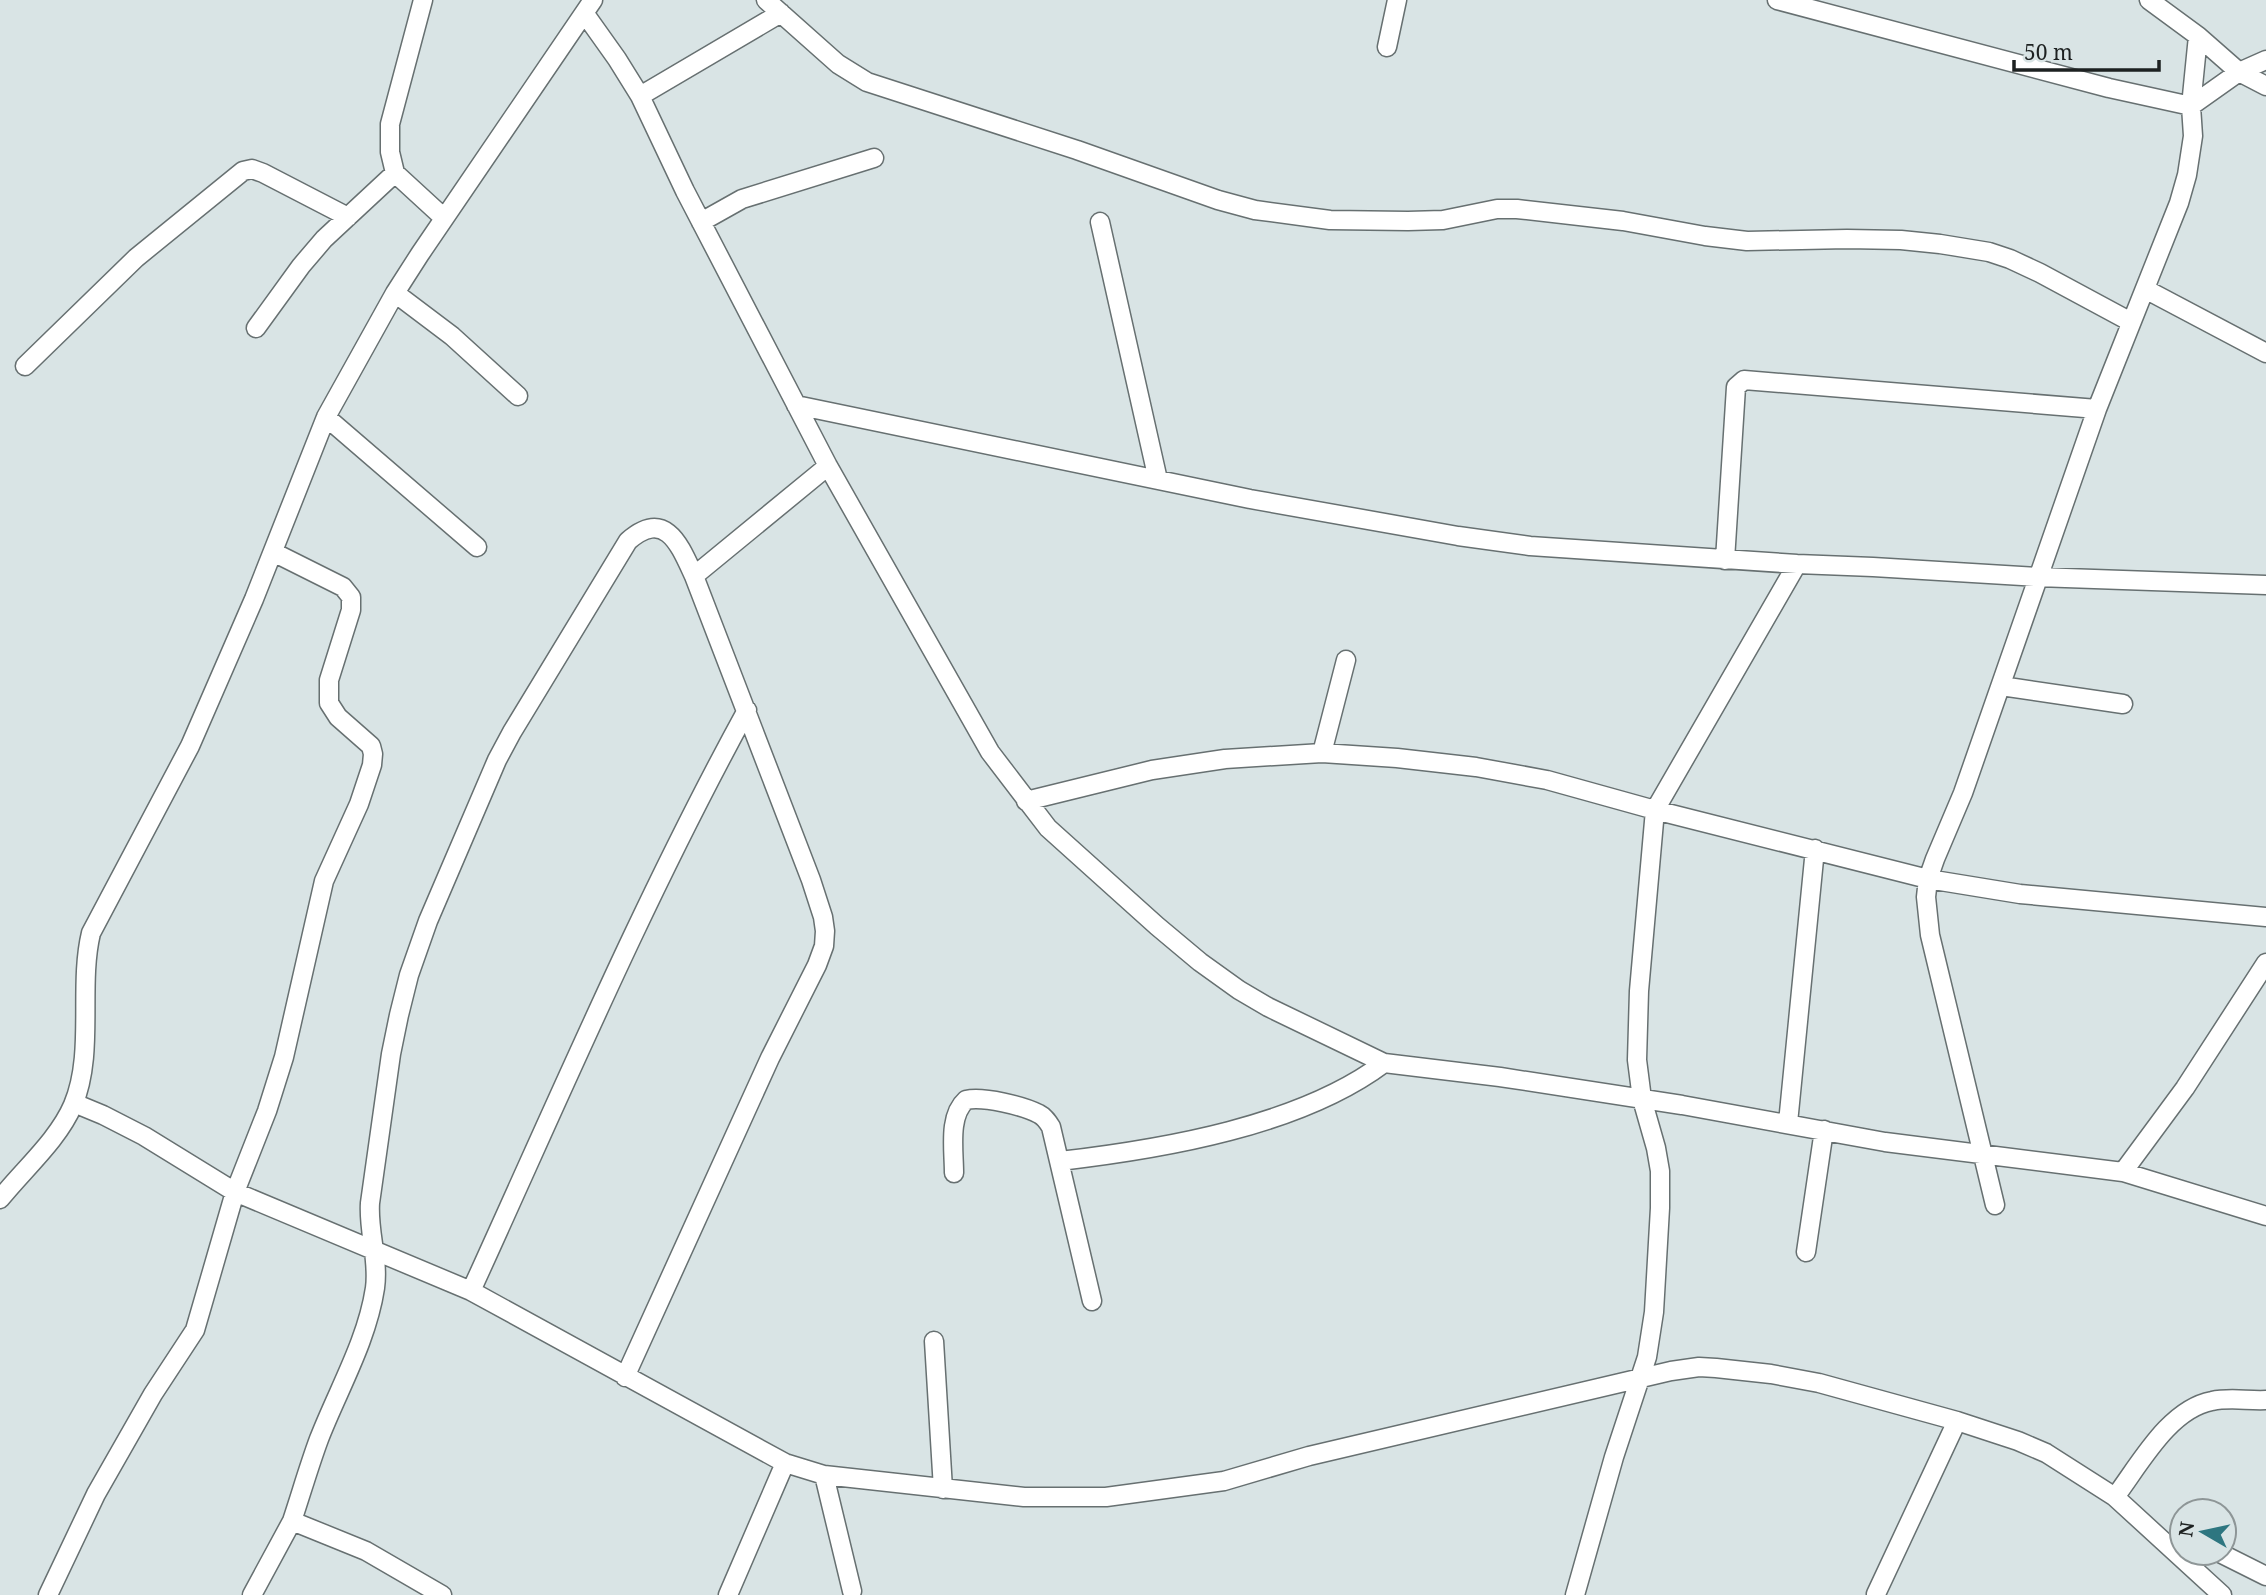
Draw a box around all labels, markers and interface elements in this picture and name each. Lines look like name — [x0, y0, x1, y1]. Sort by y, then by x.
scale bar — [2014, 28, 2159, 72]
text: 50 m — [2024, 38, 2073, 66]
north arrow — [2168, 1497, 2238, 1567]
text: N — [2172, 1520, 2200, 1539]

